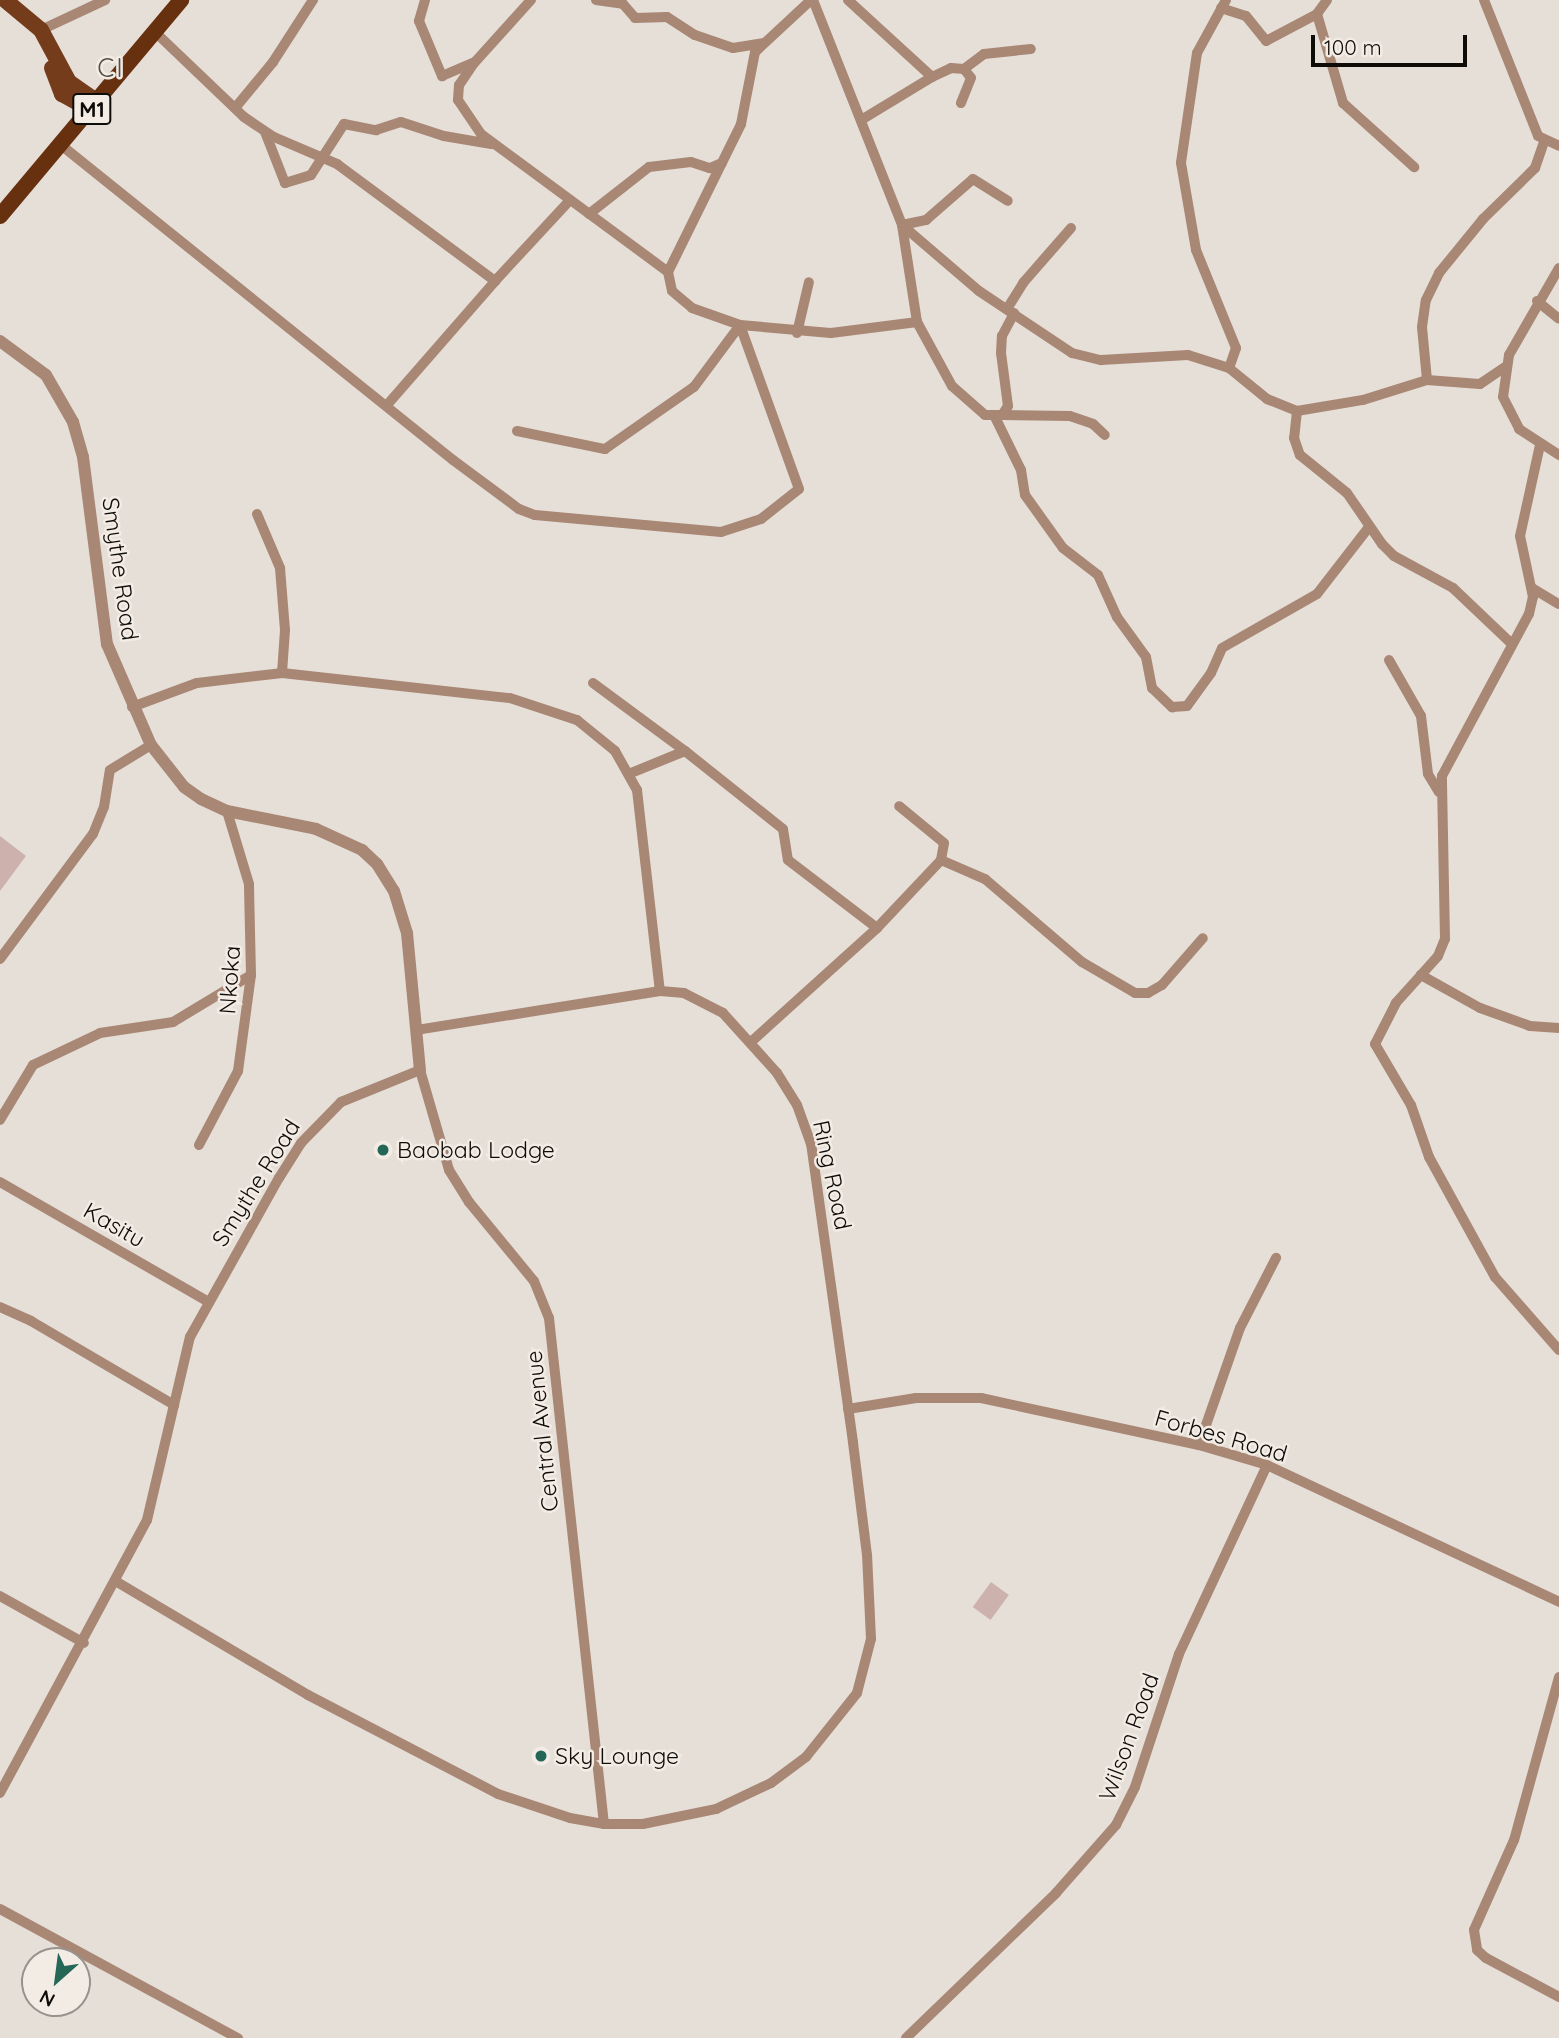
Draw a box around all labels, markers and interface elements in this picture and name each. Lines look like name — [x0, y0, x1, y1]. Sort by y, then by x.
scale bar — [1314, 21, 1470, 65]
text: 100 m — [1324, 34, 1382, 60]
district label: CI — [98, 52, 124, 84]
road number: M1 — [71, 92, 113, 126]
street label: Smythe Road — [96, 496, 144, 642]
street label: Nkoka — [214, 945, 246, 1015]
street label: Smythe Road — [206, 1115, 306, 1251]
street label: Ring Road — [807, 1118, 857, 1232]
place label: Baobab Lodge — [397, 1136, 555, 1164]
marker: Baobab Lodge — [375, 1142, 391, 1158]
street label: Kasitu — [78, 1197, 150, 1253]
street label: Central Avenue — [520, 1349, 564, 1513]
street label: Forbes Road — [1152, 1404, 1290, 1468]
street label: Wilson Road — [1093, 1669, 1165, 1805]
place label: Sky Lounge — [555, 1742, 679, 1770]
marker: Sky Lounge — [533, 1748, 549, 1764]
north arrow — [21, 1947, 91, 2017]
text: N — [35, 1985, 59, 2013]

